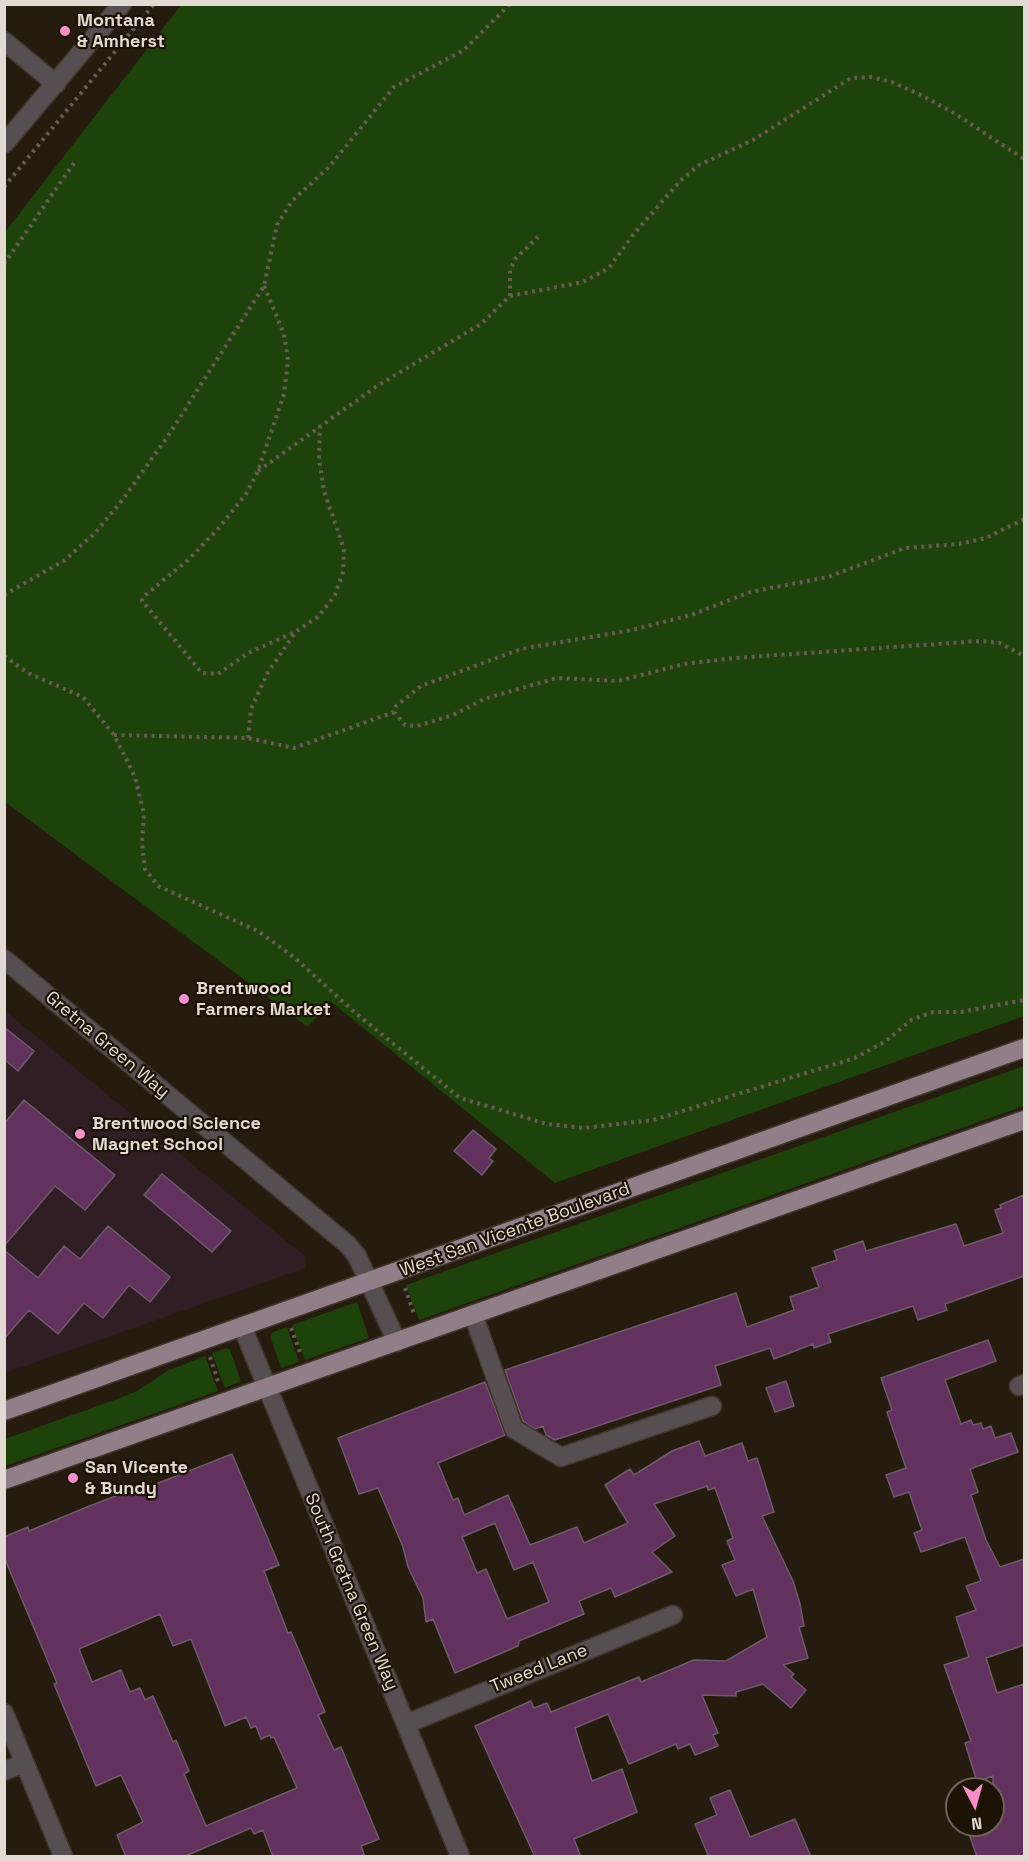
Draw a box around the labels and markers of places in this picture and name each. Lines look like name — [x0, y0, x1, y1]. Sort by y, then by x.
place label: Montana & Amherst — [77, 10, 165, 52]
marker: Montana & Amherst — [58, 24, 72, 38]
place label: Brentwood Farmers Market — [196, 978, 331, 1020]
marker: Brentwood Farmers Market — [177, 992, 191, 1006]
place label: Brentwood Science Magnet School — [92, 1113, 261, 1156]
marker: Brentwood Science Magnet School — [73, 1127, 87, 1141]
place label: San Vicente & Bundy — [85, 1457, 188, 1500]
marker: San Vicente & Bundy — [66, 1471, 80, 1485]

